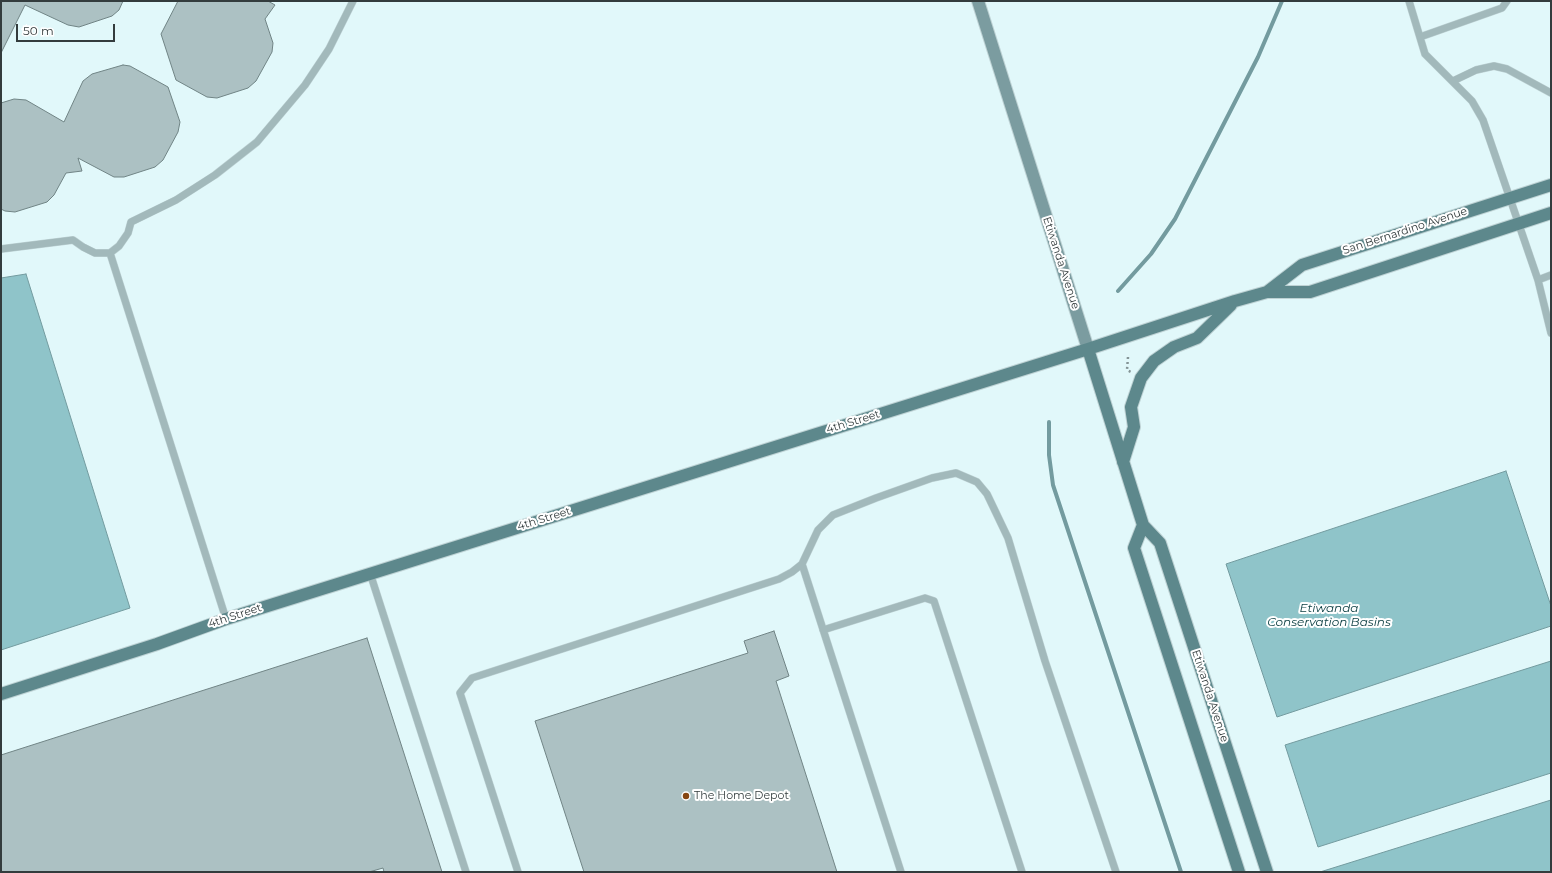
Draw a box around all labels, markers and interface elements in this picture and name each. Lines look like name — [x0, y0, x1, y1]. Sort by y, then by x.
scale bar — [18, 16, 117, 42]
text: 50 m — [23, 23, 54, 38]
street label: San Bernardino Avenue — [1341, 205, 1469, 257]
street label: Etiwanda Avenue — [1040, 215, 1082, 311]
street label: 4th Street — [825, 408, 881, 436]
street label: 4th Street — [516, 505, 572, 533]
street label: 4th Street — [207, 601, 263, 631]
water label: Etiwanda Conservation Basins — [1267, 601, 1391, 629]
street label: Etiwanda Avenue — [1189, 648, 1231, 744]
place label: The Home Depot — [694, 789, 789, 803]
marker: The Home Depot — [681, 791, 691, 801]

